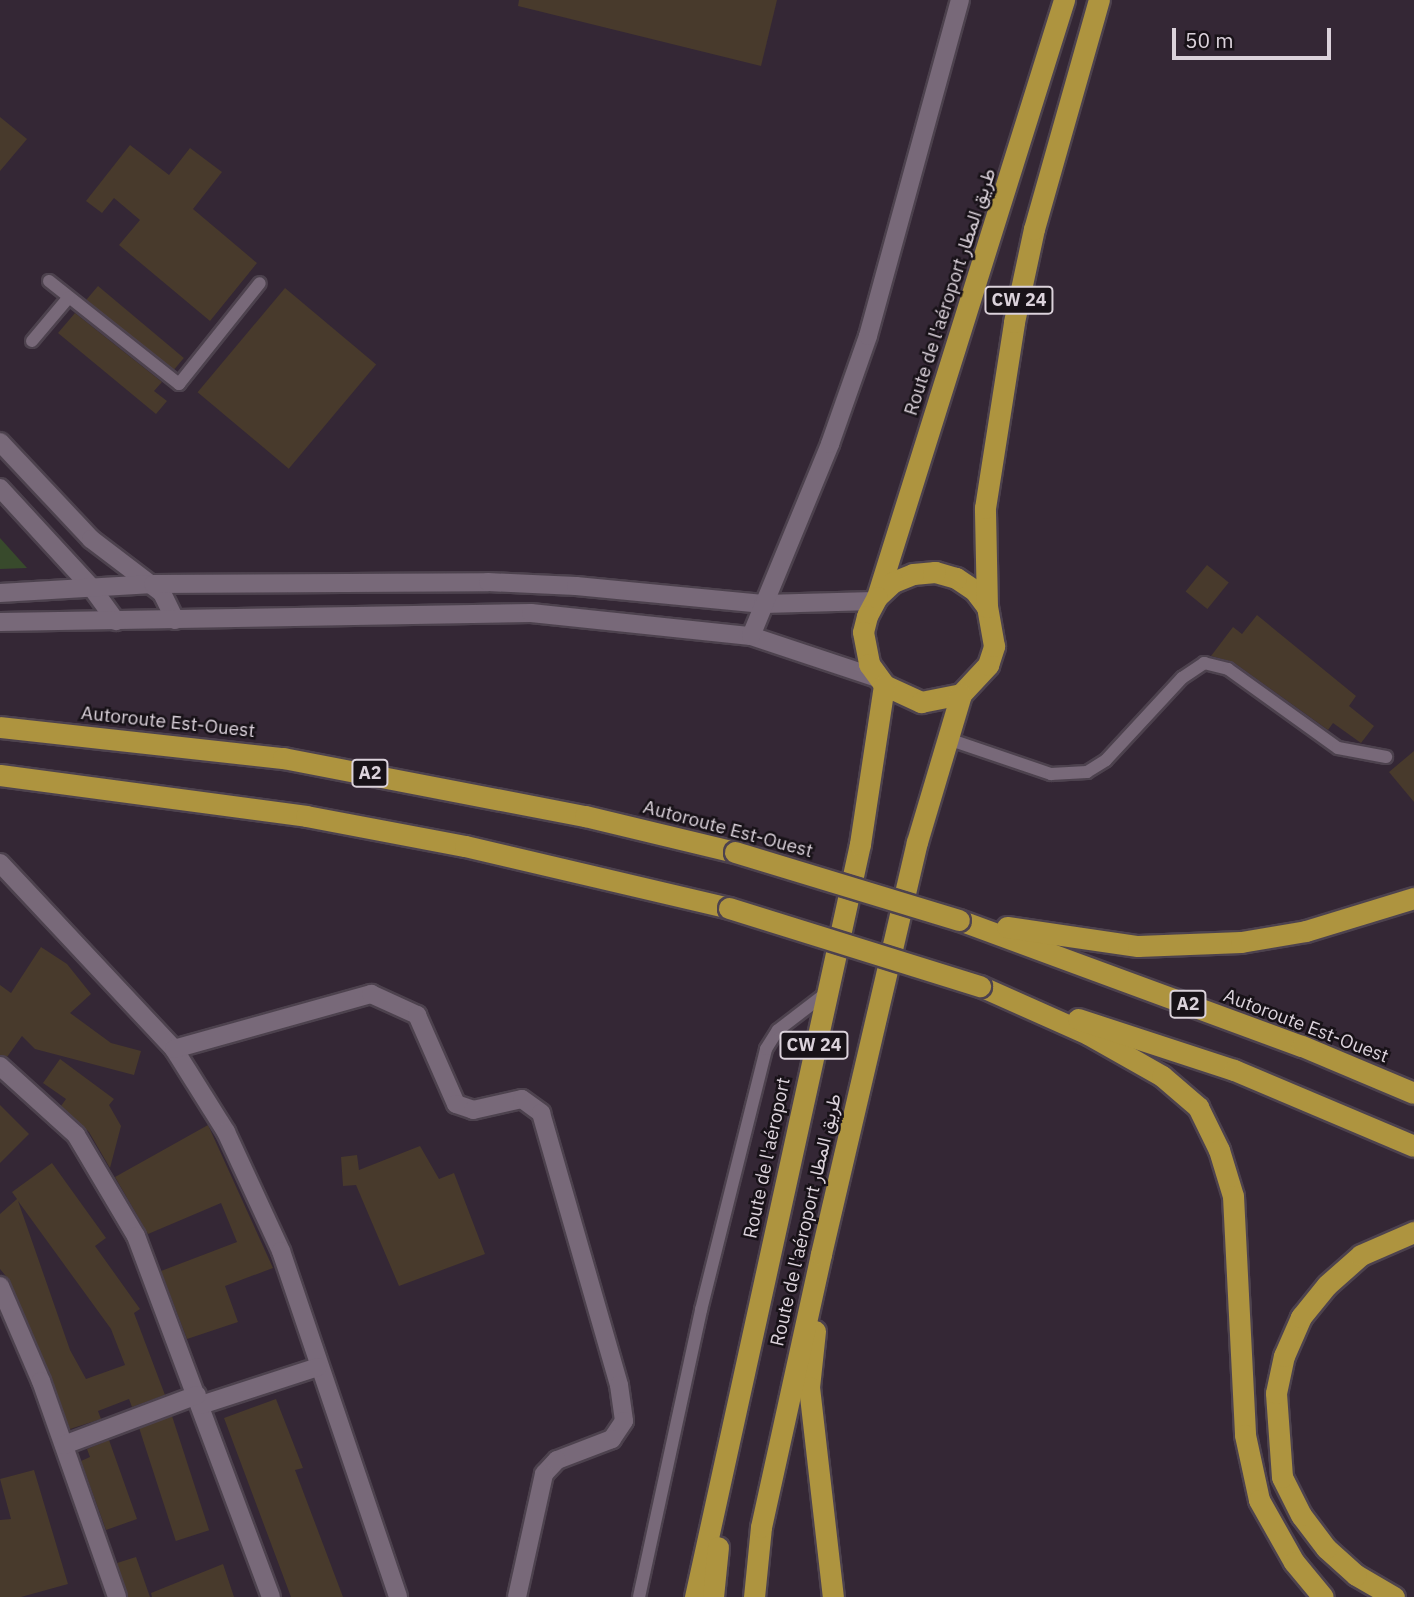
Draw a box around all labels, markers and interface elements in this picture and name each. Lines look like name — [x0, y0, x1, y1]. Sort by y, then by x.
scale bar — [1176, 14, 1335, 58]
text: 50 m — [1185, 26, 1234, 54]
street label: Route de l'aéroport طريق المطار — [899, 166, 1001, 418]
road number: CW 24 — [984, 286, 1054, 314]
street label: Autoroute Est-Ouest — [80, 702, 256, 742]
road number: A2 — [351, 758, 389, 788]
street label: Autoroute Est-Ouest — [641, 795, 815, 863]
street label: Autoroute Est-Ouest — [1220, 984, 1392, 1068]
road number: A2 — [1169, 989, 1207, 1018]
road number: CW 24 — [779, 1030, 849, 1060]
street label: Route de l'aéroport — [739, 1075, 795, 1241]
street label: Route de l'aéroport طريق المطار — [766, 1092, 846, 1348]

